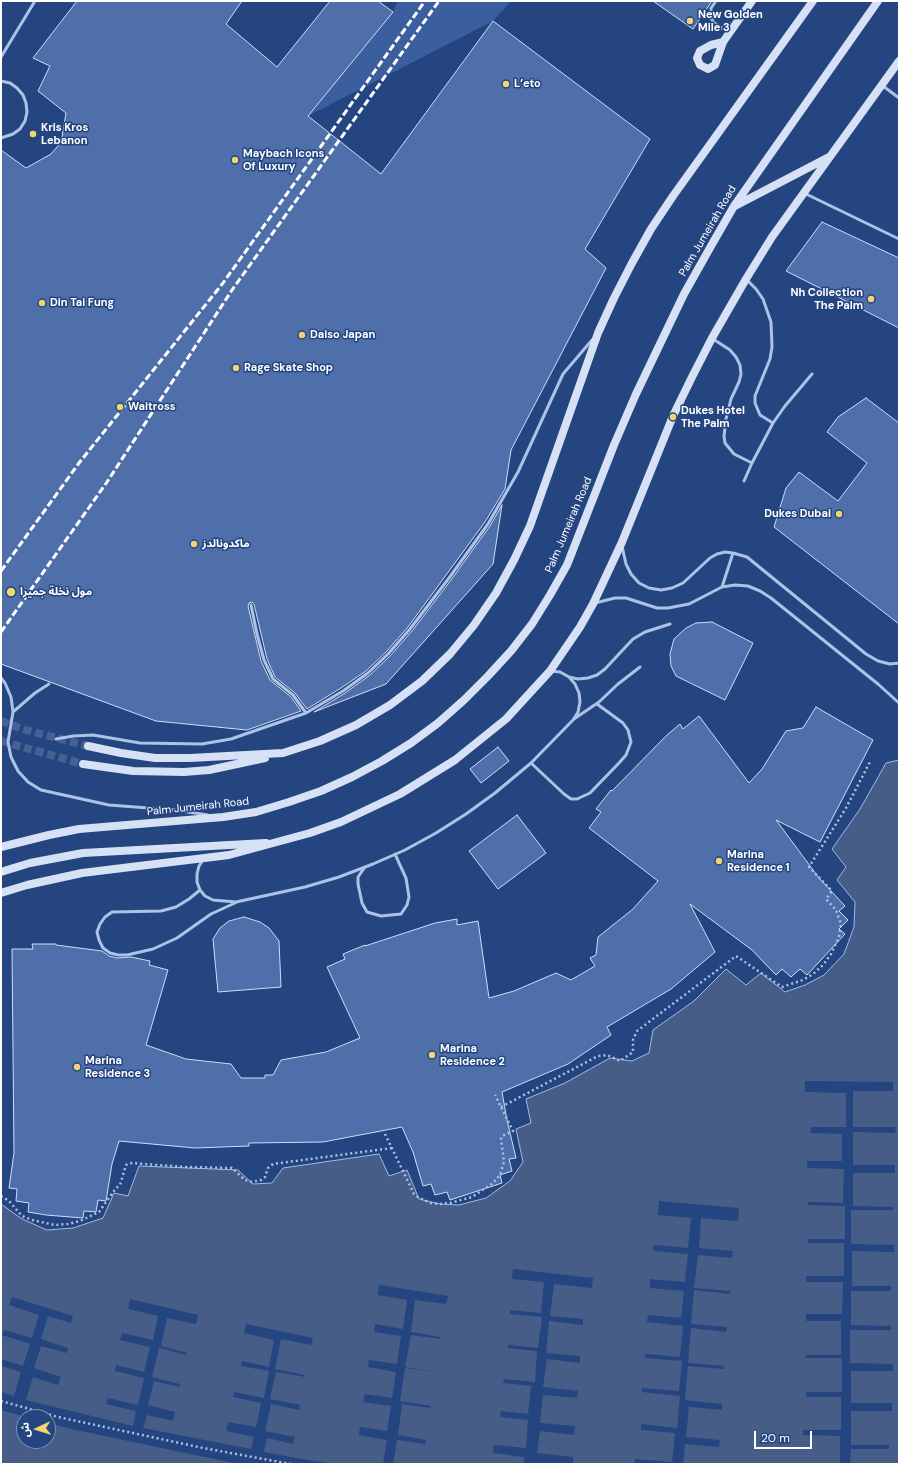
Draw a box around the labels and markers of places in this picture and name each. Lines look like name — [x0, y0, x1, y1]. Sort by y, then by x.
place label: New Golden Mile 3 — [698, 8, 763, 34]
marker: New Golden Mile 3 — [685, 16, 695, 26]
place label: L’eto — [514, 77, 541, 91]
marker: L’eto — [501, 79, 511, 89]
place label: Kris Kros Lebanon — [41, 121, 88, 147]
marker: Kris Kros Lebanon — [28, 129, 38, 139]
place label: Maybach Icons Of Luxury — [243, 147, 324, 173]
marker: Maybach Icons Of Luxury — [230, 155, 240, 165]
place label: Nh Collection The Palm — [790, 286, 863, 312]
marker: Nh Collection The Palm — [866, 294, 876, 304]
place label: Din Tai Fung — [50, 296, 114, 310]
marker: Din Tai Fung — [37, 298, 47, 308]
place label: Daiso Japan — [310, 328, 375, 342]
marker: Daiso Japan — [297, 330, 307, 340]
place label: Rage Skate Shop — [244, 361, 333, 375]
marker: Rage Skate Shop — [231, 363, 241, 373]
place label: Waitross — [128, 400, 176, 414]
marker: Waitross — [115, 402, 125, 412]
place label: Dukes Hotel The Palm — [681, 404, 745, 430]
marker: Dukes Hotel The Palm — [668, 412, 678, 422]
place label: Dukes Dubai — [764, 507, 831, 521]
marker: Dukes Dubai — [834, 509, 844, 519]
place label: ماكدونالدز — [202, 537, 250, 551]
marker: ماكدونالدز — [189, 539, 199, 549]
place label: مول نخلة جميرا — [20, 585, 92, 599]
marker: مول نخلة جميرا — [5, 586, 17, 598]
place label: Marina Residence 1 — [727, 848, 790, 874]
marker: Marina Residence 1 — [714, 856, 724, 866]
place label: Marina Residence 2 — [440, 1042, 505, 1068]
marker: Marina Residence 2 — [427, 1050, 437, 1060]
place label: Marina Residence 3 — [85, 1054, 150, 1080]
marker: Marina Residence 3 — [72, 1062, 82, 1072]

